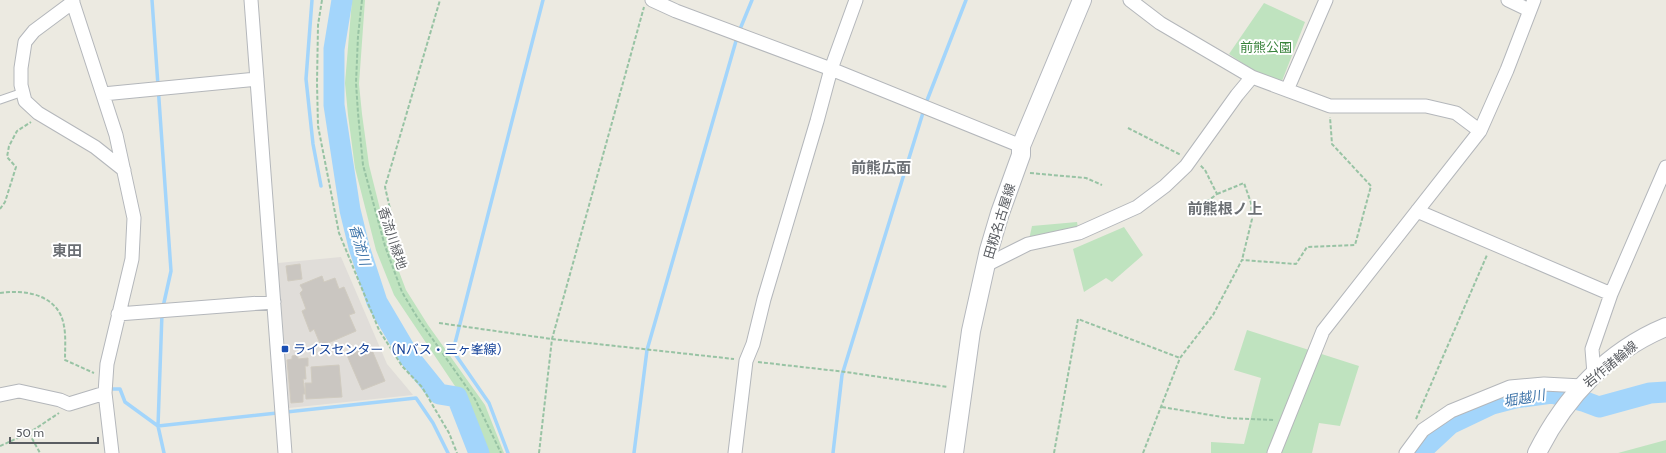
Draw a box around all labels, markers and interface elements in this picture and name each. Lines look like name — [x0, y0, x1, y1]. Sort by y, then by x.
park label: 前熊公園 — [1240, 39, 1292, 55]
district label: 前熊広面 — [851, 159, 911, 177]
street label: 田籾名古屋線 — [980, 181, 1018, 261]
district label: 前熊根ノ上 — [1187, 200, 1263, 218]
street label: 香流川緑地 — [375, 205, 411, 271]
water label: 香流川 — [346, 222, 375, 270]
district label: 東田 — [52, 242, 82, 260]
street label: 岩作諸輪線 — [1580, 337, 1640, 391]
place label: ライスセンター（Nバス・三ヶ峯線） — [293, 341, 510, 357]
marker: ライスセンター（Nバス・三ヶ峯線） — [280, 344, 290, 354]
water label: 堀越川 — [1502, 385, 1548, 411]
scale bar — [10, 419, 98, 445]
text: 50 m — [16, 425, 44, 440]

